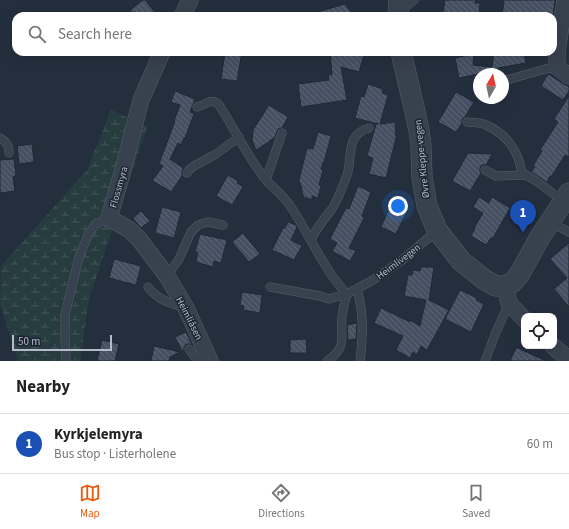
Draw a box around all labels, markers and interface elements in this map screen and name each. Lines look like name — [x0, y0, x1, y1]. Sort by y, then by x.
search box — [12, 12, 557, 56]
icon: search — [26, 23, 48, 45]
text: Search here — [58, 24, 132, 45]
north arrow — [473, 68, 509, 104]
street label: Øvre Kleppe-vegen — [411, 119, 433, 199]
street label: Flossmyra — [106, 165, 132, 210]
your location — [388, 196, 408, 216]
pin: 1 — [510, 200, 536, 233]
street label: Heimlivegen — [374, 241, 424, 283]
street label: Heimliåsen — [172, 294, 206, 343]
map controls — [521, 313, 557, 349]
button: locate — [521, 313, 557, 349]
scale bar — [12, 333, 112, 352]
text: 50 m — [18, 334, 40, 349]
text: Nearby — [16, 375, 70, 399]
text: Kyrkjelemyra — [54, 424, 143, 445]
text: 1 — [26, 435, 32, 453]
text: 60 m — [527, 435, 553, 453]
text: Bus stop · Listerholene — [54, 445, 176, 463]
tab: Map — [79, 482, 101, 521]
tab: Directions — [258, 482, 305, 521]
tab: Saved — [462, 482, 490, 521]

